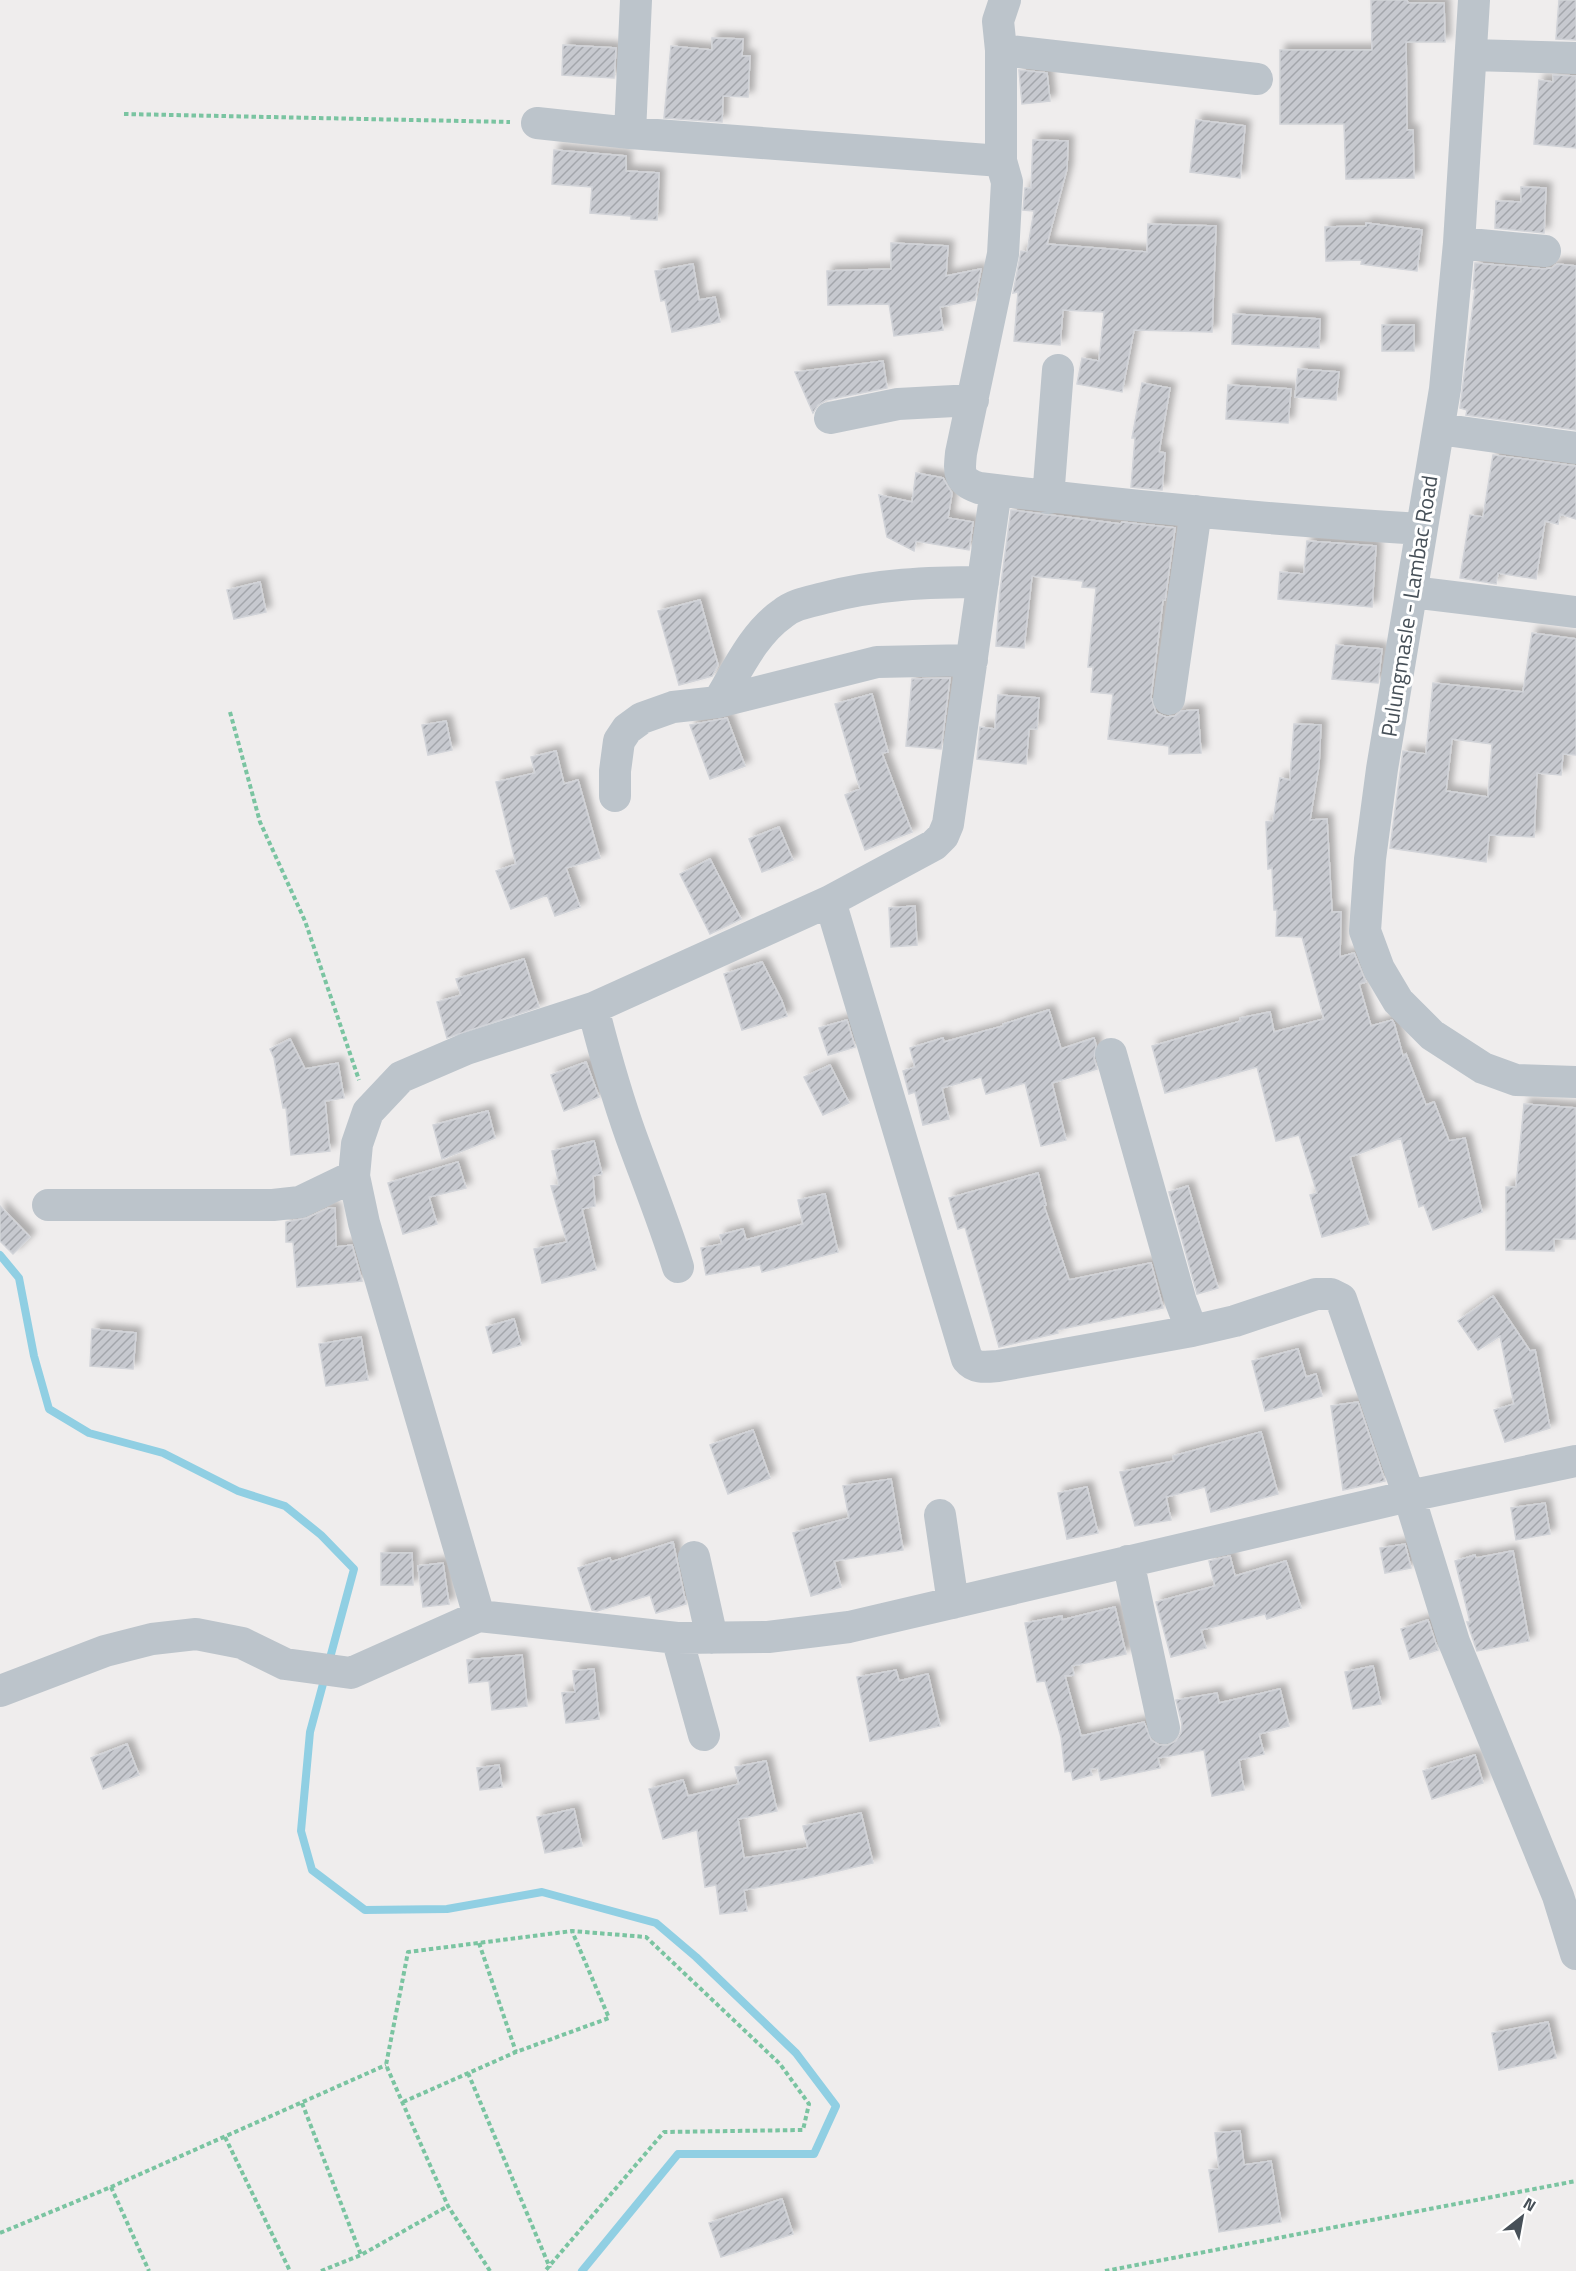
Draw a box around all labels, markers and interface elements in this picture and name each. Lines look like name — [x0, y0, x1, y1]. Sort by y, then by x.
street label: Pulungmasle - Lambac Road — [1372, 473, 1446, 739]
north arrow — [1492, 2187, 1552, 2247]
text: N — [1519, 2191, 1541, 2217]

